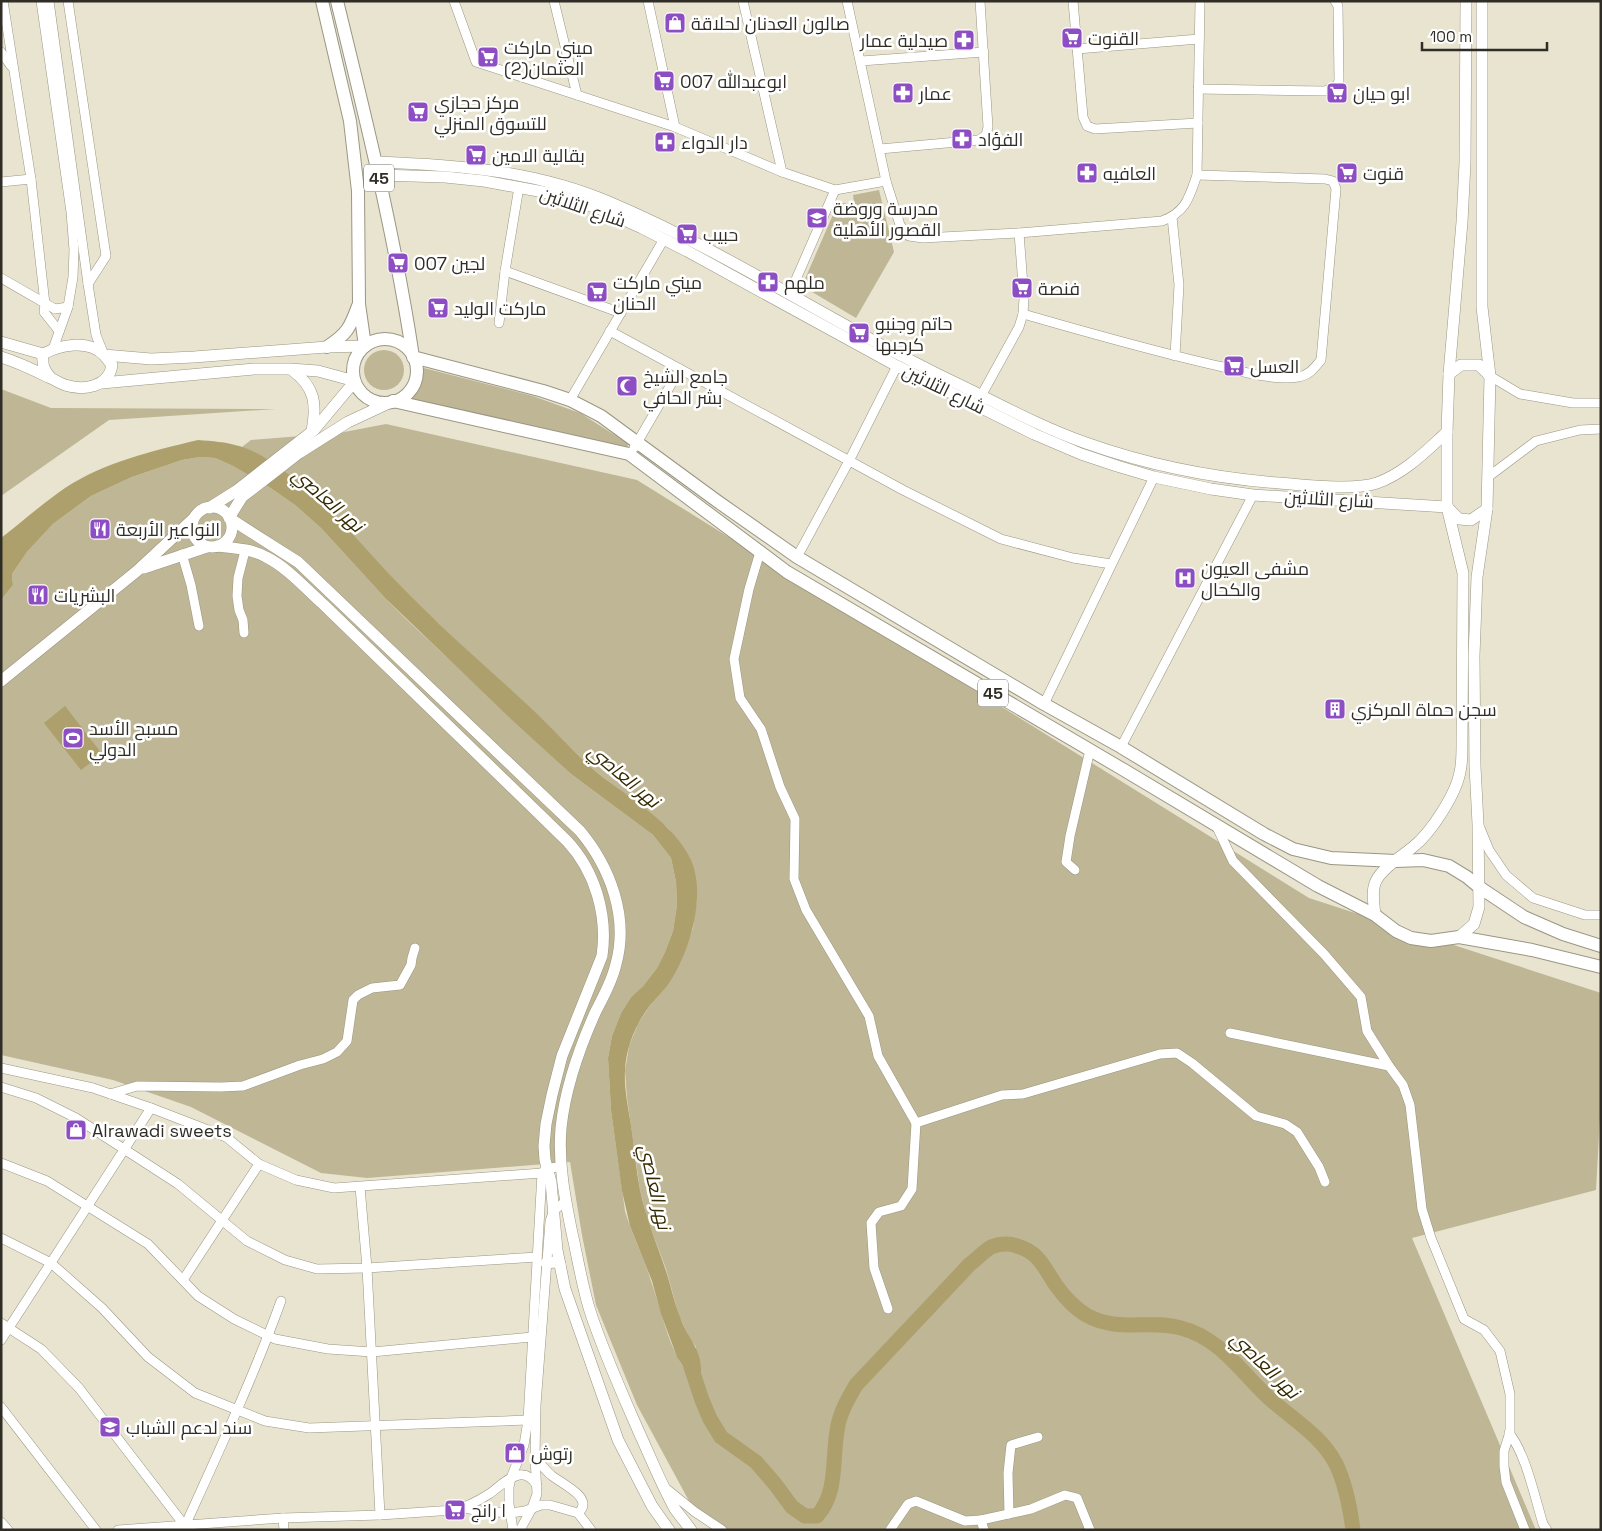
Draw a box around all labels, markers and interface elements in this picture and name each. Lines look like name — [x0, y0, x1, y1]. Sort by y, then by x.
shop icon: صالون العدنان لحلاقة — [663, 11, 687, 35]
place label: صالون العدنان لحلاقة — [691, 12, 850, 35]
scale bar — [1422, 20, 1547, 52]
supermarket icon: القنوت — [1060, 26, 1084, 50]
place label: القنوت — [1088, 27, 1139, 50]
text: 100 m — [1430, 27, 1472, 46]
pharmacy icon: صيدلية عمار — [952, 28, 976, 52]
place label: صيدلية عمار — [859, 29, 948, 52]
place label: ميني ماركت العثمان(2) — [504, 36, 593, 80]
supermarket icon: ميني ماركت العثمان(2) — [476, 45, 500, 69]
supermarket icon: ابوعبدالله 007 — [652, 69, 676, 93]
place label: ابوعبدالله 007 — [680, 70, 787, 93]
pharmacy icon: عمار — [891, 81, 915, 105]
supermarket icon: ابو حيان — [1325, 81, 1349, 105]
place label: عمار — [918, 82, 952, 105]
place label: ابو حيان — [1353, 82, 1410, 105]
place label: مركز حجازي للتسوق المنزلي — [434, 91, 547, 138]
supermarket icon: مركز حجازي للتسوق المنزلي — [406, 100, 430, 124]
pharmacy icon: الفؤاد — [950, 127, 974, 151]
place label: الفؤاد — [978, 128, 1023, 151]
pharmacy icon: دار الدواء — [653, 130, 677, 154]
place label: دار الدواء — [681, 131, 748, 154]
supermarket icon: بقالية الامين — [464, 143, 488, 167]
place label: بقالية الامين — [492, 144, 585, 167]
pharmacy icon: العافيه — [1075, 161, 1099, 185]
supermarket icon: قنوت — [1335, 161, 1359, 185]
place label: العافيه — [1103, 162, 1156, 185]
place label: قنوت — [1363, 162, 1404, 185]
road number: 45 — [364, 164, 394, 192]
street label: شارع الثلاثين — [537, 182, 629, 233]
place label: مدرسة وروضة القصور الأهلية — [833, 197, 941, 241]
school or university icon: مدرسة وروضة القصور الأهلية — [805, 206, 829, 230]
supermarket icon: حبيب — [675, 222, 699, 246]
place label: حبيب — [703, 223, 738, 246]
supermarket icon: لجين 007 — [386, 251, 410, 275]
place label: لجين 007 — [414, 252, 485, 275]
pharmacy icon: ملهم — [756, 270, 780, 294]
place label: ميني ماركت الحنان — [613, 271, 702, 315]
place label: ملهم — [784, 271, 825, 295]
supermarket icon: فنصة — [1010, 276, 1034, 300]
place label: فنصة — [1038, 277, 1080, 300]
supermarket icon: ميني ماركت الحنان — [585, 280, 609, 304]
supermarket icon: ماركت الوليد — [426, 296, 450, 320]
place label: ماركت الوليد — [454, 297, 546, 320]
place label: حاتم وجنبو كرجبها — [875, 312, 952, 356]
supermarket icon: حاتم وجنبو كرجبها — [847, 321, 871, 345]
supermarket icon: العسل — [1222, 354, 1246, 378]
place label: العسل — [1250, 355, 1299, 378]
street label: شارع الثلاثين — [898, 359, 989, 420]
place label: جامع الشيخ بشر الحافي — [643, 365, 728, 412]
mosque icon: جامع الشيخ بشر الحافي — [615, 374, 639, 398]
water label: نهر العاصي — [286, 462, 370, 541]
street label: شارع الثلاثين — [1284, 485, 1374, 514]
restaurant icon: النواعير الأربعة — [88, 517, 112, 541]
place label: النواعير الأربعة — [116, 518, 220, 541]
place label: مشفى العيون والكحال — [1201, 557, 1309, 601]
hospital icon: مشفى العيون والكحال — [1173, 566, 1197, 590]
restaurant icon: البشريات — [26, 583, 50, 607]
place label: البشريات — [54, 584, 115, 607]
road number: 45 — [978, 680, 1008, 706]
building icon: سجن حماة المركزي — [1323, 697, 1347, 721]
place label: سجن حماة المركزي — [1351, 698, 1497, 724]
place label: مسبح الأسد الدولي — [89, 717, 178, 764]
sports icon: مسبح الأسد الدولي — [61, 726, 85, 750]
water label: نهر العاصي — [582, 739, 667, 816]
shop icon: Alrawadi sweets — [64, 1118, 88, 1142]
place label: Alrawadi sweets — [92, 1119, 232, 1142]
water label: نهر العاصي — [631, 1142, 677, 1234]
water label: نهر العاصي — [1224, 1326, 1306, 1407]
school or university icon: سند لدعم الشباب — [98, 1415, 122, 1439]
place label: سند لدعم الشباب — [126, 1416, 252, 1440]
shop icon: رتوش — [503, 1441, 527, 1465]
place label: رتوش — [531, 1442, 573, 1465]
supermarket icon: ا رانج — [443, 1498, 467, 1522]
place label: ا رانج — [471, 1499, 506, 1523]

